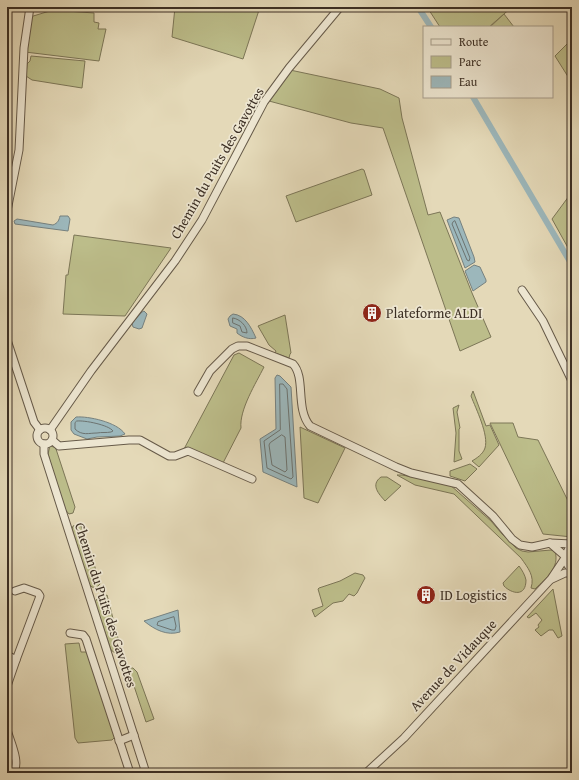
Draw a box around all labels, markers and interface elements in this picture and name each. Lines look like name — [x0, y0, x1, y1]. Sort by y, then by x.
legend — [423, 26, 553, 98]
text: Route — [459, 33, 489, 50]
text: Parc — [459, 53, 482, 70]
text: Eau — [459, 73, 478, 90]
street label: Chemin du Puits des Gavottes — [165, 83, 269, 243]
building icon: Plateforme ALDI — [361, 302, 383, 324]
place label: Plateforme ALDI — [386, 303, 482, 323]
street label: Chemin du Puits des Gavottes — [70, 520, 142, 690]
building icon: ID Logistics — [415, 584, 437, 606]
place label: ID Logistics — [440, 585, 507, 605]
street label: Avenue de Vidauque — [405, 614, 501, 716]

